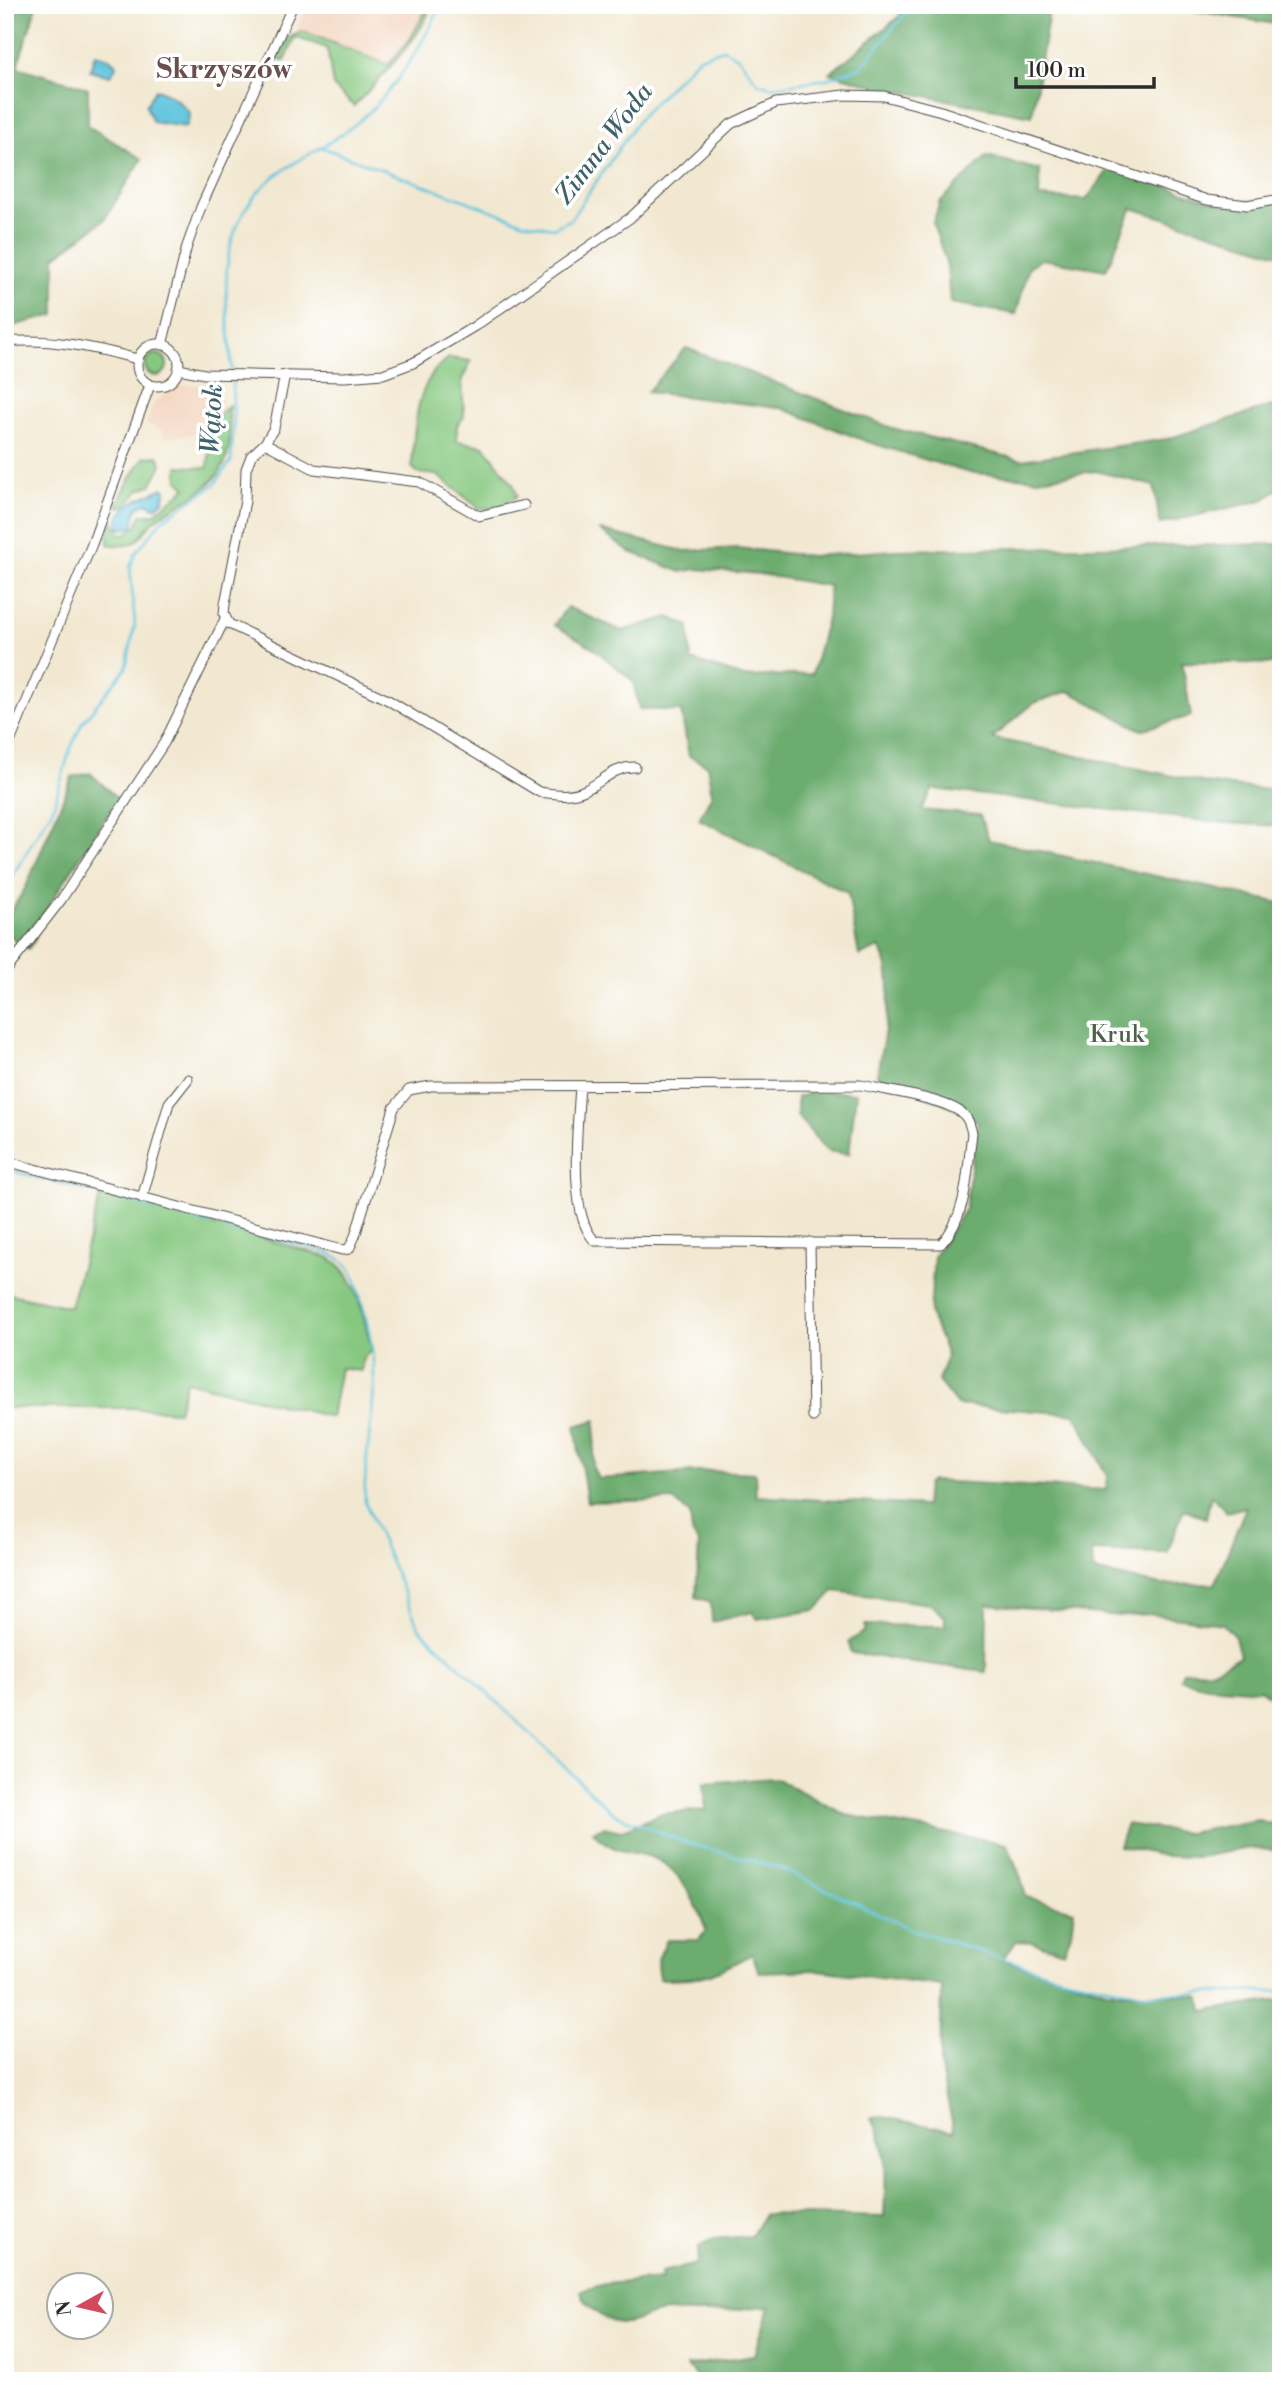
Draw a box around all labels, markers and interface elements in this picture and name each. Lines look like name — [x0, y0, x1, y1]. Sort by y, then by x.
scale bar — [1016, 46, 1155, 90]
district label: Skrzyszów — [156, 52, 293, 87]
text: 100 m — [1027, 58, 1086, 84]
water label: Zimna Woda — [548, 77, 660, 211]
water label: Wątok — [194, 383, 230, 455]
park label: Kruk — [1090, 1020, 1146, 1050]
north arrow — [46, 2270, 116, 2340]
text: N — [51, 2299, 77, 2317]

